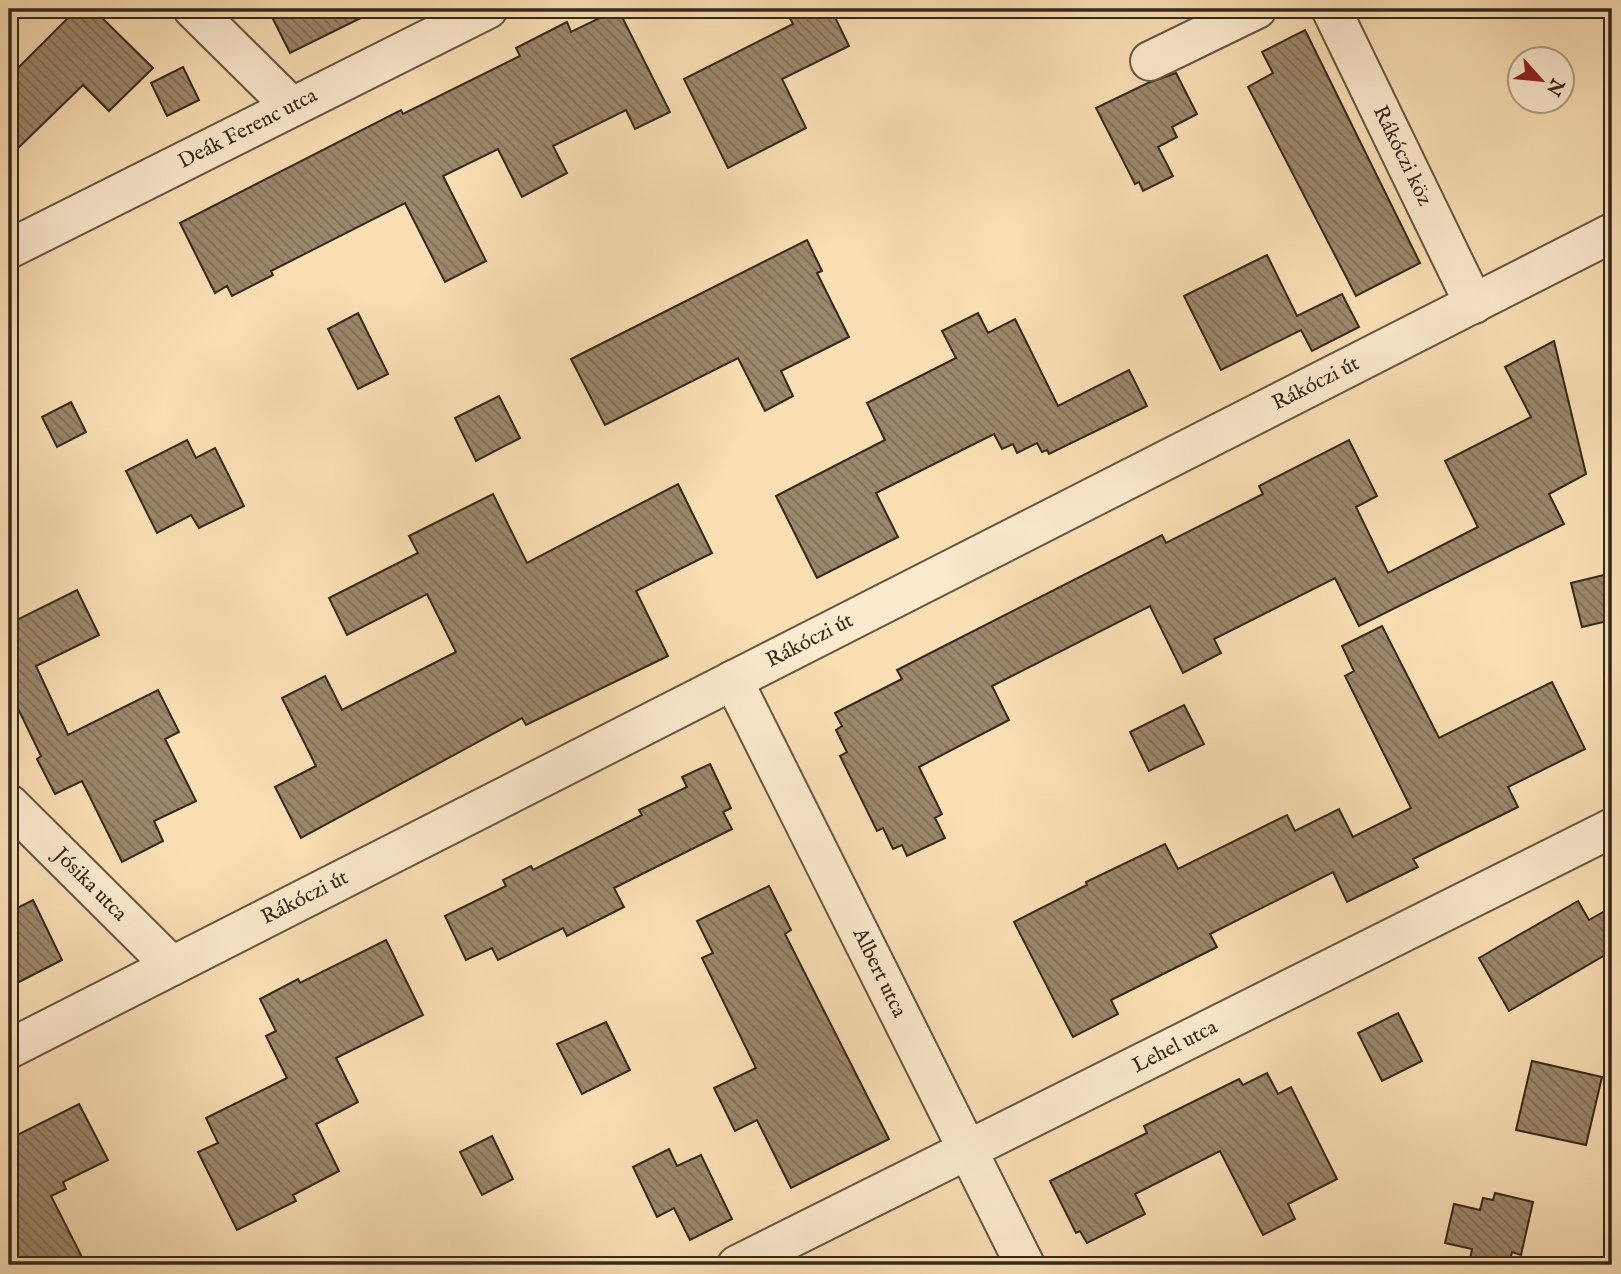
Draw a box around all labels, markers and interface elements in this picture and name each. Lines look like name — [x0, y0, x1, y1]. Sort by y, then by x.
north arrow — [1506, 46, 1576, 116]
text: N — [1540, 73, 1569, 100]
street label: Deák Ferenc utca — [174, 82, 323, 176]
street label: Rákóczi köz — [1366, 101, 1438, 211]
street label: Rákóczi út — [1268, 351, 1364, 417]
street label: Rákóczi út — [762, 608, 858, 674]
street label: Jósika utca — [46, 841, 133, 928]
street label: Rákóczi út — [257, 865, 353, 931]
street label: Albert utca — [845, 923, 913, 1023]
street label: Lehel utca — [1128, 1014, 1223, 1080]

